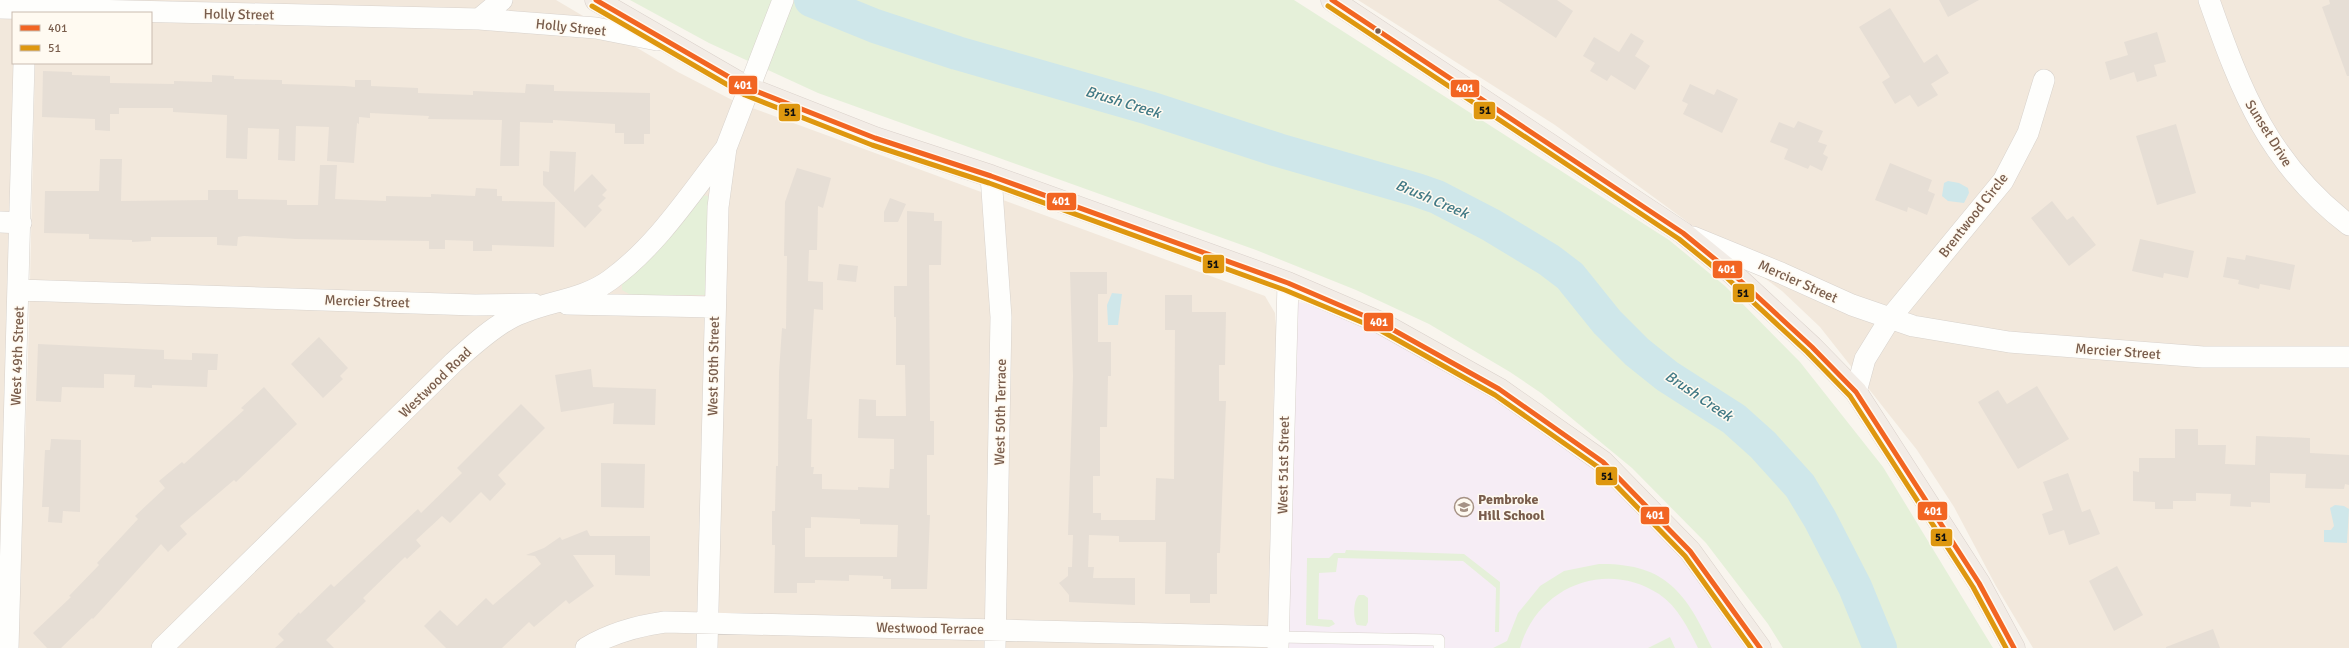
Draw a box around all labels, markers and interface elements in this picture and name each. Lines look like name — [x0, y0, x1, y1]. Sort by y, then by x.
street label: Holly Street — [203, 5, 275, 24]
legend — [12, 12, 152, 64]
street label: Holly Street — [535, 15, 607, 40]
text: 401 — [48, 21, 67, 36]
unlabelled marker — [1373, 26, 1383, 36]
text: 51 — [48, 41, 61, 56]
line badge: 401 — [728, 75, 758, 95]
text: 401 — [734, 79, 752, 92]
line badge: 401 — [1450, 79, 1480, 98]
water label: Brush Creek — [1083, 82, 1164, 122]
text: 401 — [1456, 82, 1474, 95]
street label: Sunset Drive — [2241, 97, 2296, 170]
line badge: 51 — [1473, 101, 1496, 120]
line badge: 51 — [778, 103, 801, 122]
text: 51 — [1479, 104, 1491, 117]
text: 51 — [784, 106, 796, 119]
street label: Brentwood Circle — [1935, 170, 2012, 261]
water label: Brush Creek — [1393, 176, 1473, 223]
line badge: 401 — [1046, 192, 1077, 211]
text: 401 — [1052, 195, 1070, 208]
line badge: 51 — [1202, 254, 1225, 274]
street label: Mercier Street — [1755, 256, 1840, 307]
text: 51 — [1207, 258, 1219, 271]
line badge: 401 — [1712, 260, 1743, 279]
text: 401 — [1718, 263, 1736, 276]
line badge: 51 — [1732, 283, 1755, 303]
text: 51 — [1737, 287, 1749, 300]
street label: Mercier Street — [324, 292, 410, 311]
street label: West 49th Street — [7, 306, 28, 406]
line badge: 401 — [1363, 312, 1394, 332]
street label: West 50th Street — [704, 316, 723, 416]
text: 401 — [1370, 316, 1388, 329]
street label: Mercier Street — [2075, 340, 2161, 363]
street label: Westwood Road — [395, 343, 475, 421]
street label: West 50th Terrace — [991, 359, 1010, 465]
water label: Brush Creek — [1662, 367, 1737, 426]
street label: West 51st Street — [1274, 416, 1293, 514]
line badge: 51 — [1595, 466, 1618, 486]
text: 51 — [1601, 470, 1613, 483]
place label: Pembroke Hill School — [1478, 491, 1545, 524]
school or university icon: Pembroke Hill School — [1453, 496, 1475, 518]
line badge: 401 — [1917, 501, 1948, 521]
text: 401 — [1924, 505, 1942, 518]
line badge: 401 — [1640, 506, 1670, 525]
text: 401 — [1646, 509, 1664, 522]
line badge: 51 — [1930, 528, 1953, 547]
text: 51 — [1935, 531, 1947, 544]
street label: Westwood Terrace — [876, 619, 984, 638]

